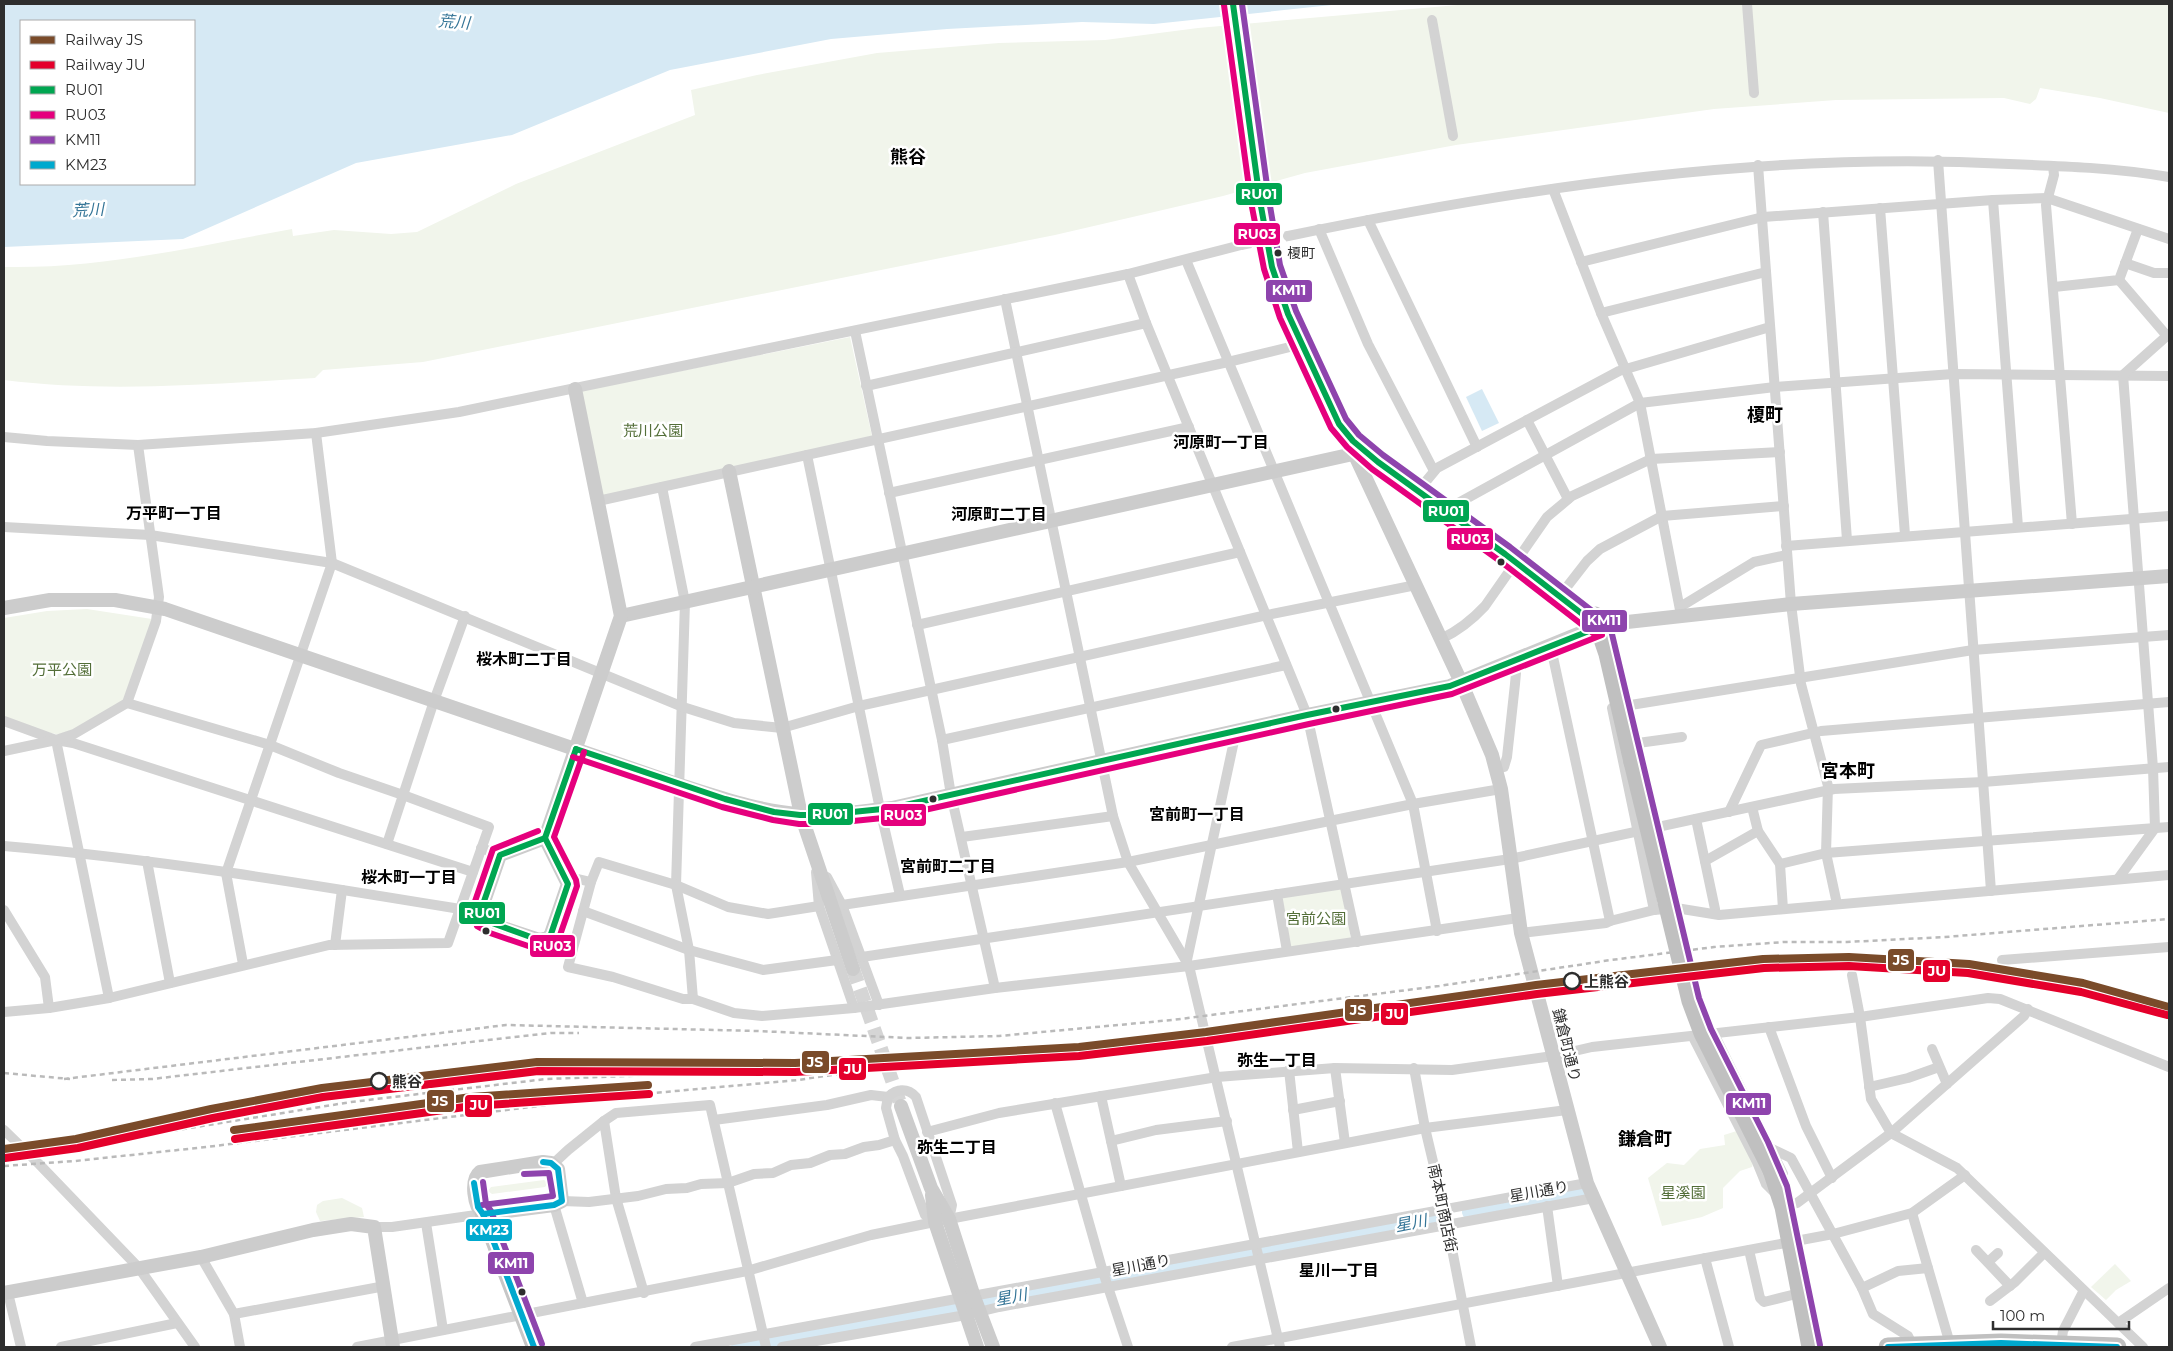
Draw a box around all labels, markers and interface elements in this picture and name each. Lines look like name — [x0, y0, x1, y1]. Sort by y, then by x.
water label: 荒川 — [437, 11, 473, 33]
legend — [20, 20, 195, 185]
text: Railway JS — [65, 30, 143, 49]
text: Railway JU — [65, 55, 146, 74]
text: RU01 — [65, 80, 103, 99]
text: RU03 — [65, 105, 106, 124]
text: KM11 — [65, 130, 101, 149]
district label: 熊谷 — [890, 146, 926, 168]
text: KM23 — [65, 155, 107, 174]
line badge: RU01 — [1235, 182, 1283, 206]
text: RU01 — [1241, 185, 1277, 203]
water label: 荒川 — [72, 200, 106, 220]
line badge: RU03 — [1233, 222, 1281, 246]
text: RU03 — [1238, 225, 1276, 243]
place label: 榎町 — [1287, 244, 1315, 262]
marker: 榎町 — [1273, 248, 1283, 258]
line badge: KM11 — [1265, 279, 1313, 303]
text: KM11 — [1272, 281, 1306, 299]
district label: 榎町 — [1747, 404, 1783, 426]
park label: 荒川公園 — [623, 421, 683, 440]
district label: 河原町一丁目 — [1173, 433, 1269, 452]
line badge: RU01 — [1422, 499, 1470, 523]
text: RU01 — [1428, 502, 1464, 520]
district label: 万平町一丁目 — [126, 504, 222, 523]
district label: 河原町二丁目 — [951, 505, 1047, 524]
line badge: RU03 — [1446, 527, 1494, 551]
text: RU03 — [1451, 530, 1489, 548]
unlabelled marker — [1496, 557, 1506, 567]
line badge: KM11 — [1581, 609, 1628, 633]
text: KM11 — [1587, 611, 1621, 629]
district label: 桜木町二丁目 — [476, 650, 572, 669]
park label: 万平公園 — [32, 660, 92, 679]
unlabelled marker — [1331, 704, 1341, 714]
district label: 宮本町 — [1821, 760, 1875, 782]
unlabelled marker — [928, 794, 938, 804]
line badge: RU01 — [807, 802, 854, 826]
line badge: RU03 — [880, 803, 927, 827]
text: RU01 — [812, 805, 848, 823]
district label: 宮前町一丁目 — [1149, 805, 1245, 824]
text: RU03 — [884, 806, 922, 824]
district label: 宮前町二丁目 — [900, 857, 996, 876]
district label: 桜木町一丁目 — [361, 868, 457, 887]
line badge: RU01 — [458, 901, 506, 925]
text: RU01 — [464, 904, 500, 922]
park label: 宮前公園 — [1286, 909, 1346, 928]
unlabelled marker — [481, 926, 491, 936]
line badge: RU03 — [529, 934, 576, 958]
text: RU03 — [533, 937, 571, 955]
line badge: JS — [1887, 948, 1915, 972]
text: JS — [1892, 951, 1909, 969]
line badge: JU — [1922, 959, 1951, 983]
text: JU — [1927, 962, 1946, 980]
marker: 上熊谷 — [1563, 972, 1581, 990]
place label: 上熊谷 — [1584, 972, 1629, 991]
line badge: JS — [1344, 998, 1373, 1022]
text: JS — [1349, 1001, 1366, 1019]
line badge: JU — [1380, 1002, 1409, 1026]
text: JU — [1385, 1005, 1404, 1023]
street label: 鎌倉町通り — [1549, 1006, 1585, 1084]
line badge: JS — [801, 1050, 830, 1074]
district label: 弥生一丁目 — [1237, 1051, 1317, 1070]
text: JS — [806, 1053, 823, 1071]
line badge: JU — [838, 1057, 867, 1081]
text: JU — [843, 1060, 862, 1078]
marker: 熊谷 — [370, 1072, 388, 1090]
place label: 熊谷 — [392, 1072, 422, 1091]
line badge: JS — [426, 1089, 455, 1113]
text: JS — [431, 1092, 448, 1110]
line badge: KM11 — [1725, 1092, 1772, 1116]
line badge: JU — [464, 1094, 493, 1118]
text: KM11 — [1732, 1094, 1766, 1112]
text: JU — [469, 1096, 488, 1114]
district label: 鎌倉町 — [1618, 1128, 1672, 1150]
district label: 弥生二丁目 — [917, 1138, 997, 1157]
street label: 南本町商店街 — [1424, 1162, 1462, 1254]
street label: 星川通り — [1508, 1176, 1570, 1206]
park label: 星溪園 — [1660, 1183, 1706, 1202]
water label: 星川 — [1393, 1210, 1430, 1235]
line badge: KM23 — [465, 1218, 513, 1242]
text: KM23 — [469, 1221, 509, 1239]
street label: 星川通り — [1110, 1250, 1172, 1280]
line badge: KM11 — [487, 1251, 535, 1275]
text: KM11 — [494, 1254, 528, 1272]
district label: 星川一丁目 — [1299, 1261, 1379, 1280]
water label: 星川 — [994, 1285, 1030, 1309]
unlabelled marker — [517, 1287, 527, 1297]
scale bar — [1993, 1298, 2129, 1330]
text: 100 m — [2000, 1306, 2045, 1325]

